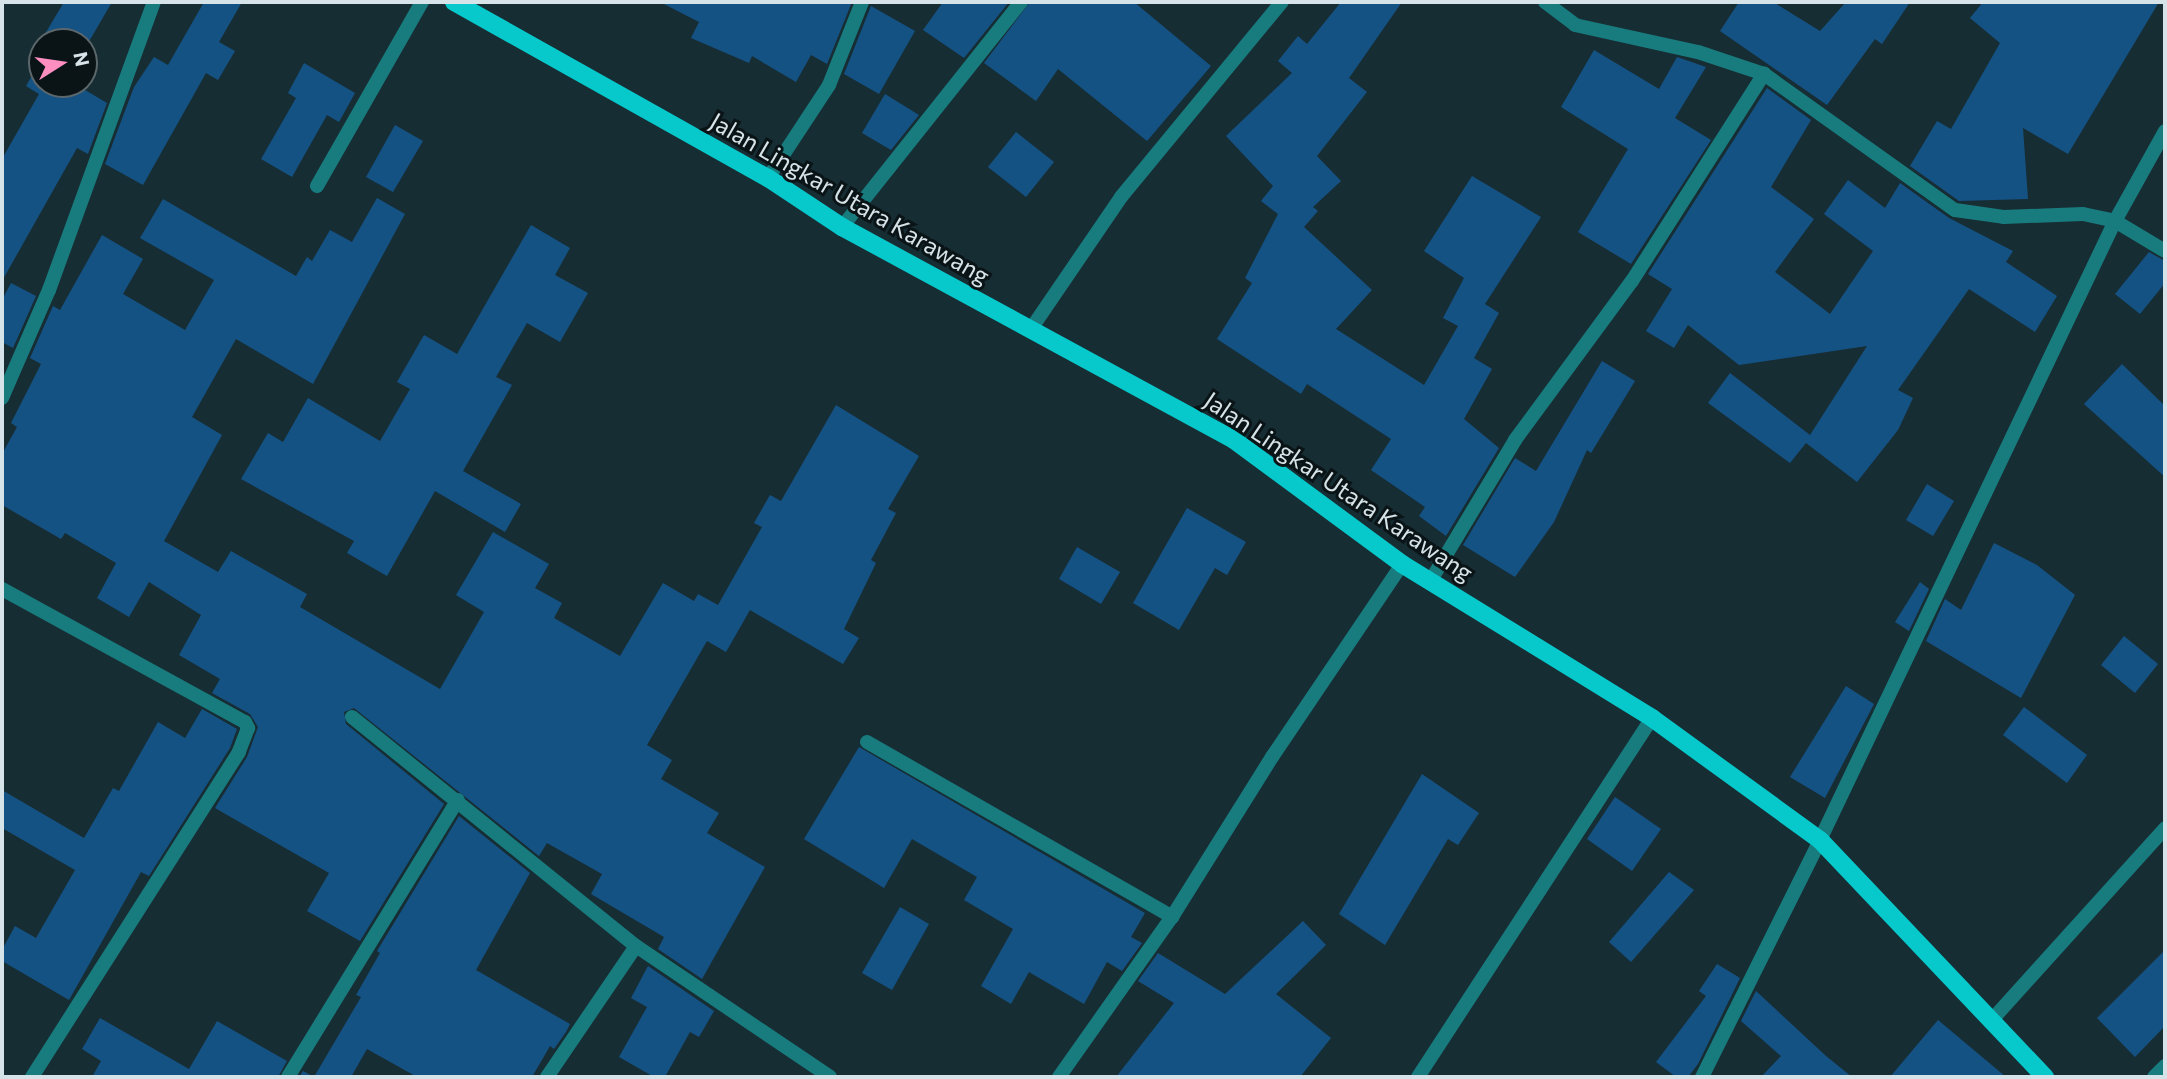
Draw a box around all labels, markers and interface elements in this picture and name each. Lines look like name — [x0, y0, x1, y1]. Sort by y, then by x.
north arrow — [28, 28, 98, 98]
text: N — [69, 50, 95, 68]
street label: Jalan Lingkar Utara Karawang — [705, 106, 995, 290]
street label: Jalan Lingkar Utara Karawang — [1199, 385, 1479, 587]

